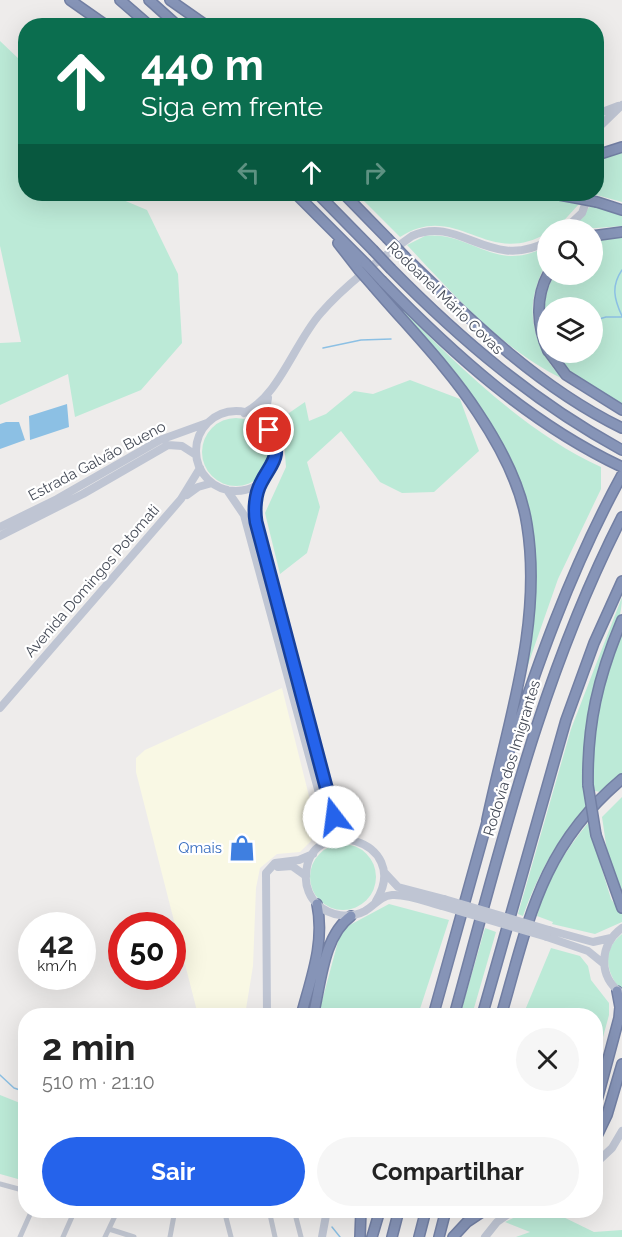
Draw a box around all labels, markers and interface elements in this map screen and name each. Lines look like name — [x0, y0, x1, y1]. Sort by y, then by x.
text: 440 m — [141, 41, 264, 90]
icon: ahead — [42, 42, 120, 120]
text: Siga em frente — [141, 91, 323, 122]
icon: left — [232, 156, 265, 189]
icon: ahead — [295, 156, 328, 189]
icon: right — [358, 156, 391, 189]
map controls — [537, 219, 603, 363]
button: search — [537, 219, 603, 285]
street label: Rodoanel Mário Covas — [383, 238, 507, 358]
button: layers — [537, 297, 603, 363]
pin — [243, 404, 294, 455]
icon: arrive — [252, 413, 285, 446]
street label: Estrada Galvão Bueno — [25, 417, 169, 505]
street label: Avenida Domingos Potomati — [21, 501, 163, 661]
street label: Rodovia dos Imigrantes — [480, 678, 544, 838]
position arrow — [302, 785, 366, 849]
shop icon: Qmais — [227, 833, 257, 863]
place label: Qmais — [178, 839, 222, 857]
speed limit sign: 50 — [108, 912, 186, 990]
text: 42 — [40, 926, 74, 961]
text: km/h — [37, 957, 77, 975]
text: 2 min — [42, 1026, 135, 1068]
button: close — [516, 1028, 579, 1091]
text: 510 m · 21:10 — [42, 1070, 155, 1094]
button: Sair — [42, 1137, 305, 1206]
button: Compartilhar — [317, 1137, 579, 1206]

